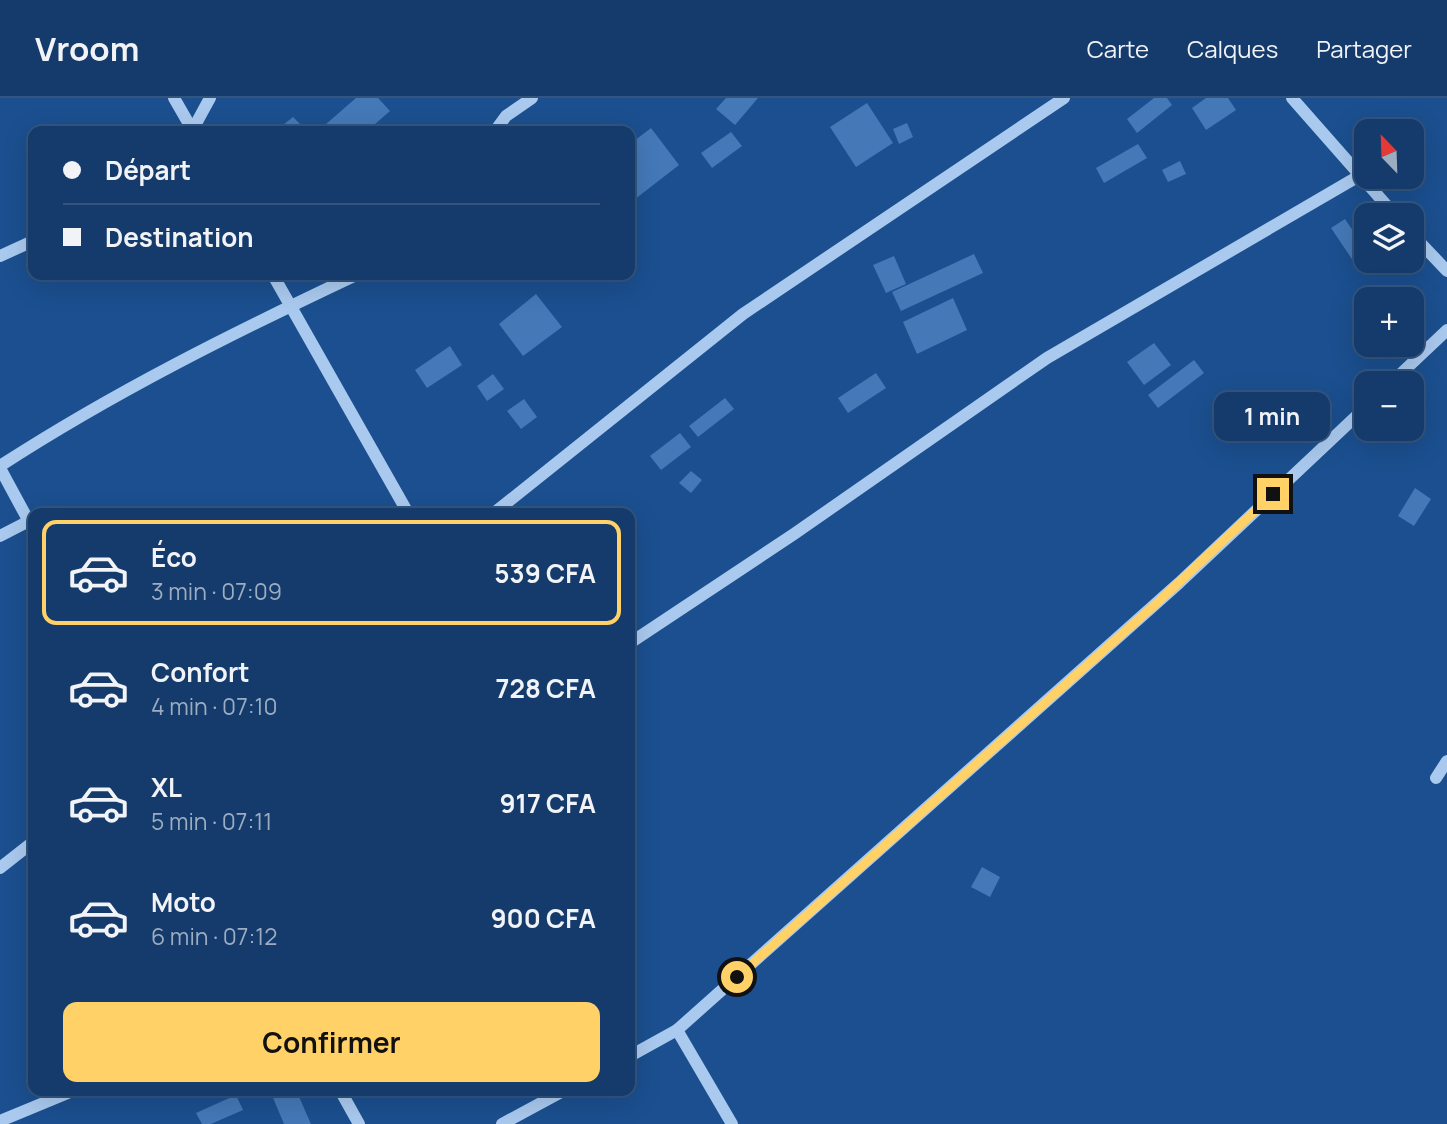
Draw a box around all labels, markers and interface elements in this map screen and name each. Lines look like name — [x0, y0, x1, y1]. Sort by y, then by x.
text: Vroom — [35, 26, 139, 71]
text: Carte — [1087, 32, 1149, 65]
text: Calques — [1187, 32, 1278, 65]
text: Partager — [1316, 32, 1412, 65]
north arrow — [1354, 119, 1424, 189]
map controls — [1354, 119, 1424, 441]
text: Départ — [105, 152, 191, 188]
button: layers — [1354, 203, 1424, 273]
text: Destination — [105, 219, 254, 255]
button: + — [1354, 287, 1424, 357]
button: − — [1354, 371, 1424, 441]
callout: 1 min — [1215, 392, 1331, 442]
text: 1 min — [1244, 400, 1300, 432]
route end — [1257, 478, 1289, 510]
text: Éco — [151, 539, 197, 575]
icon: car — [67, 541, 130, 604]
text: 539 CFA — [494, 555, 596, 591]
text: 3 min · 07:09 — [151, 575, 282, 607]
text: Confort — [151, 654, 250, 690]
icon: car — [67, 656, 130, 719]
text: 728 CFA — [496, 670, 596, 706]
text: 4 min · 07:10 — [151, 690, 278, 722]
text: XL — [151, 769, 182, 805]
icon: car — [67, 771, 130, 834]
text: 917 CFA — [499, 785, 596, 821]
text: 5 min · 07:11 — [151, 805, 272, 837]
text: Moto — [151, 884, 216, 920]
icon: car — [67, 886, 130, 949]
text: 900 CFA — [490, 900, 596, 936]
text: 6 min · 07:12 — [151, 920, 277, 952]
route start — [721, 961, 753, 993]
button: Confirmer — [63, 1002, 600, 1082]

